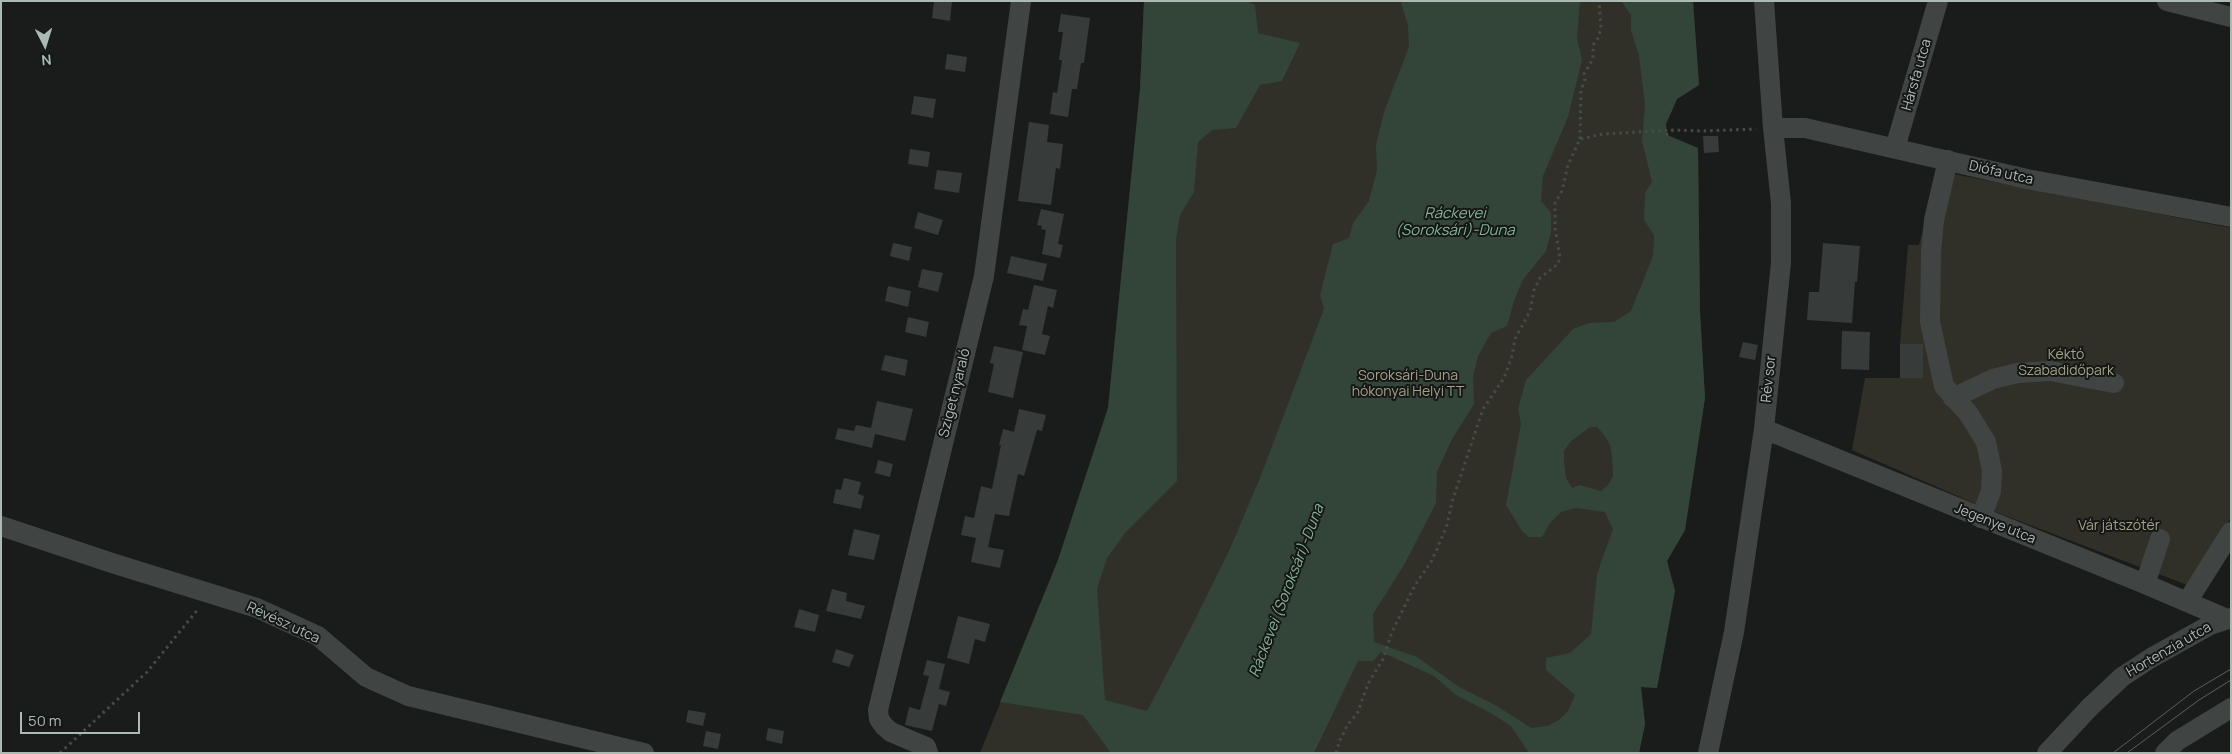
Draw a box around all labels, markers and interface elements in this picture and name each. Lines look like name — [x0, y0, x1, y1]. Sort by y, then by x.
north arrow — [20, 20, 70, 70]
street label: Hársfa utca — [1899, 37, 1935, 113]
text: N — [41, 51, 52, 70]
street label: Diófa utca — [1967, 157, 2035, 189]
water label: Ráckevei (Soroksári)-Duna — [1395, 205, 1515, 240]
street label: Sziget nyaraló — [936, 347, 974, 439]
park label: Kéktó Szabadidőpark — [2018, 347, 2114, 380]
street label: Rév sor — [1758, 355, 1780, 403]
park label: Soroksári-Duna hókonyai Helyi TT — [1352, 368, 1464, 401]
street label: Jegenye utca — [1952, 500, 2038, 548]
water label: Ráckevei (Soroksári)-Duna — [1246, 502, 1328, 680]
park label: Vár játszótér — [2078, 518, 2160, 534]
street label: Révész utca — [244, 599, 322, 647]
street label: Hortenzia utca — [2124, 619, 2214, 681]
scale bar — [22, 702, 142, 734]
text: 50 m — [28, 710, 62, 731]

